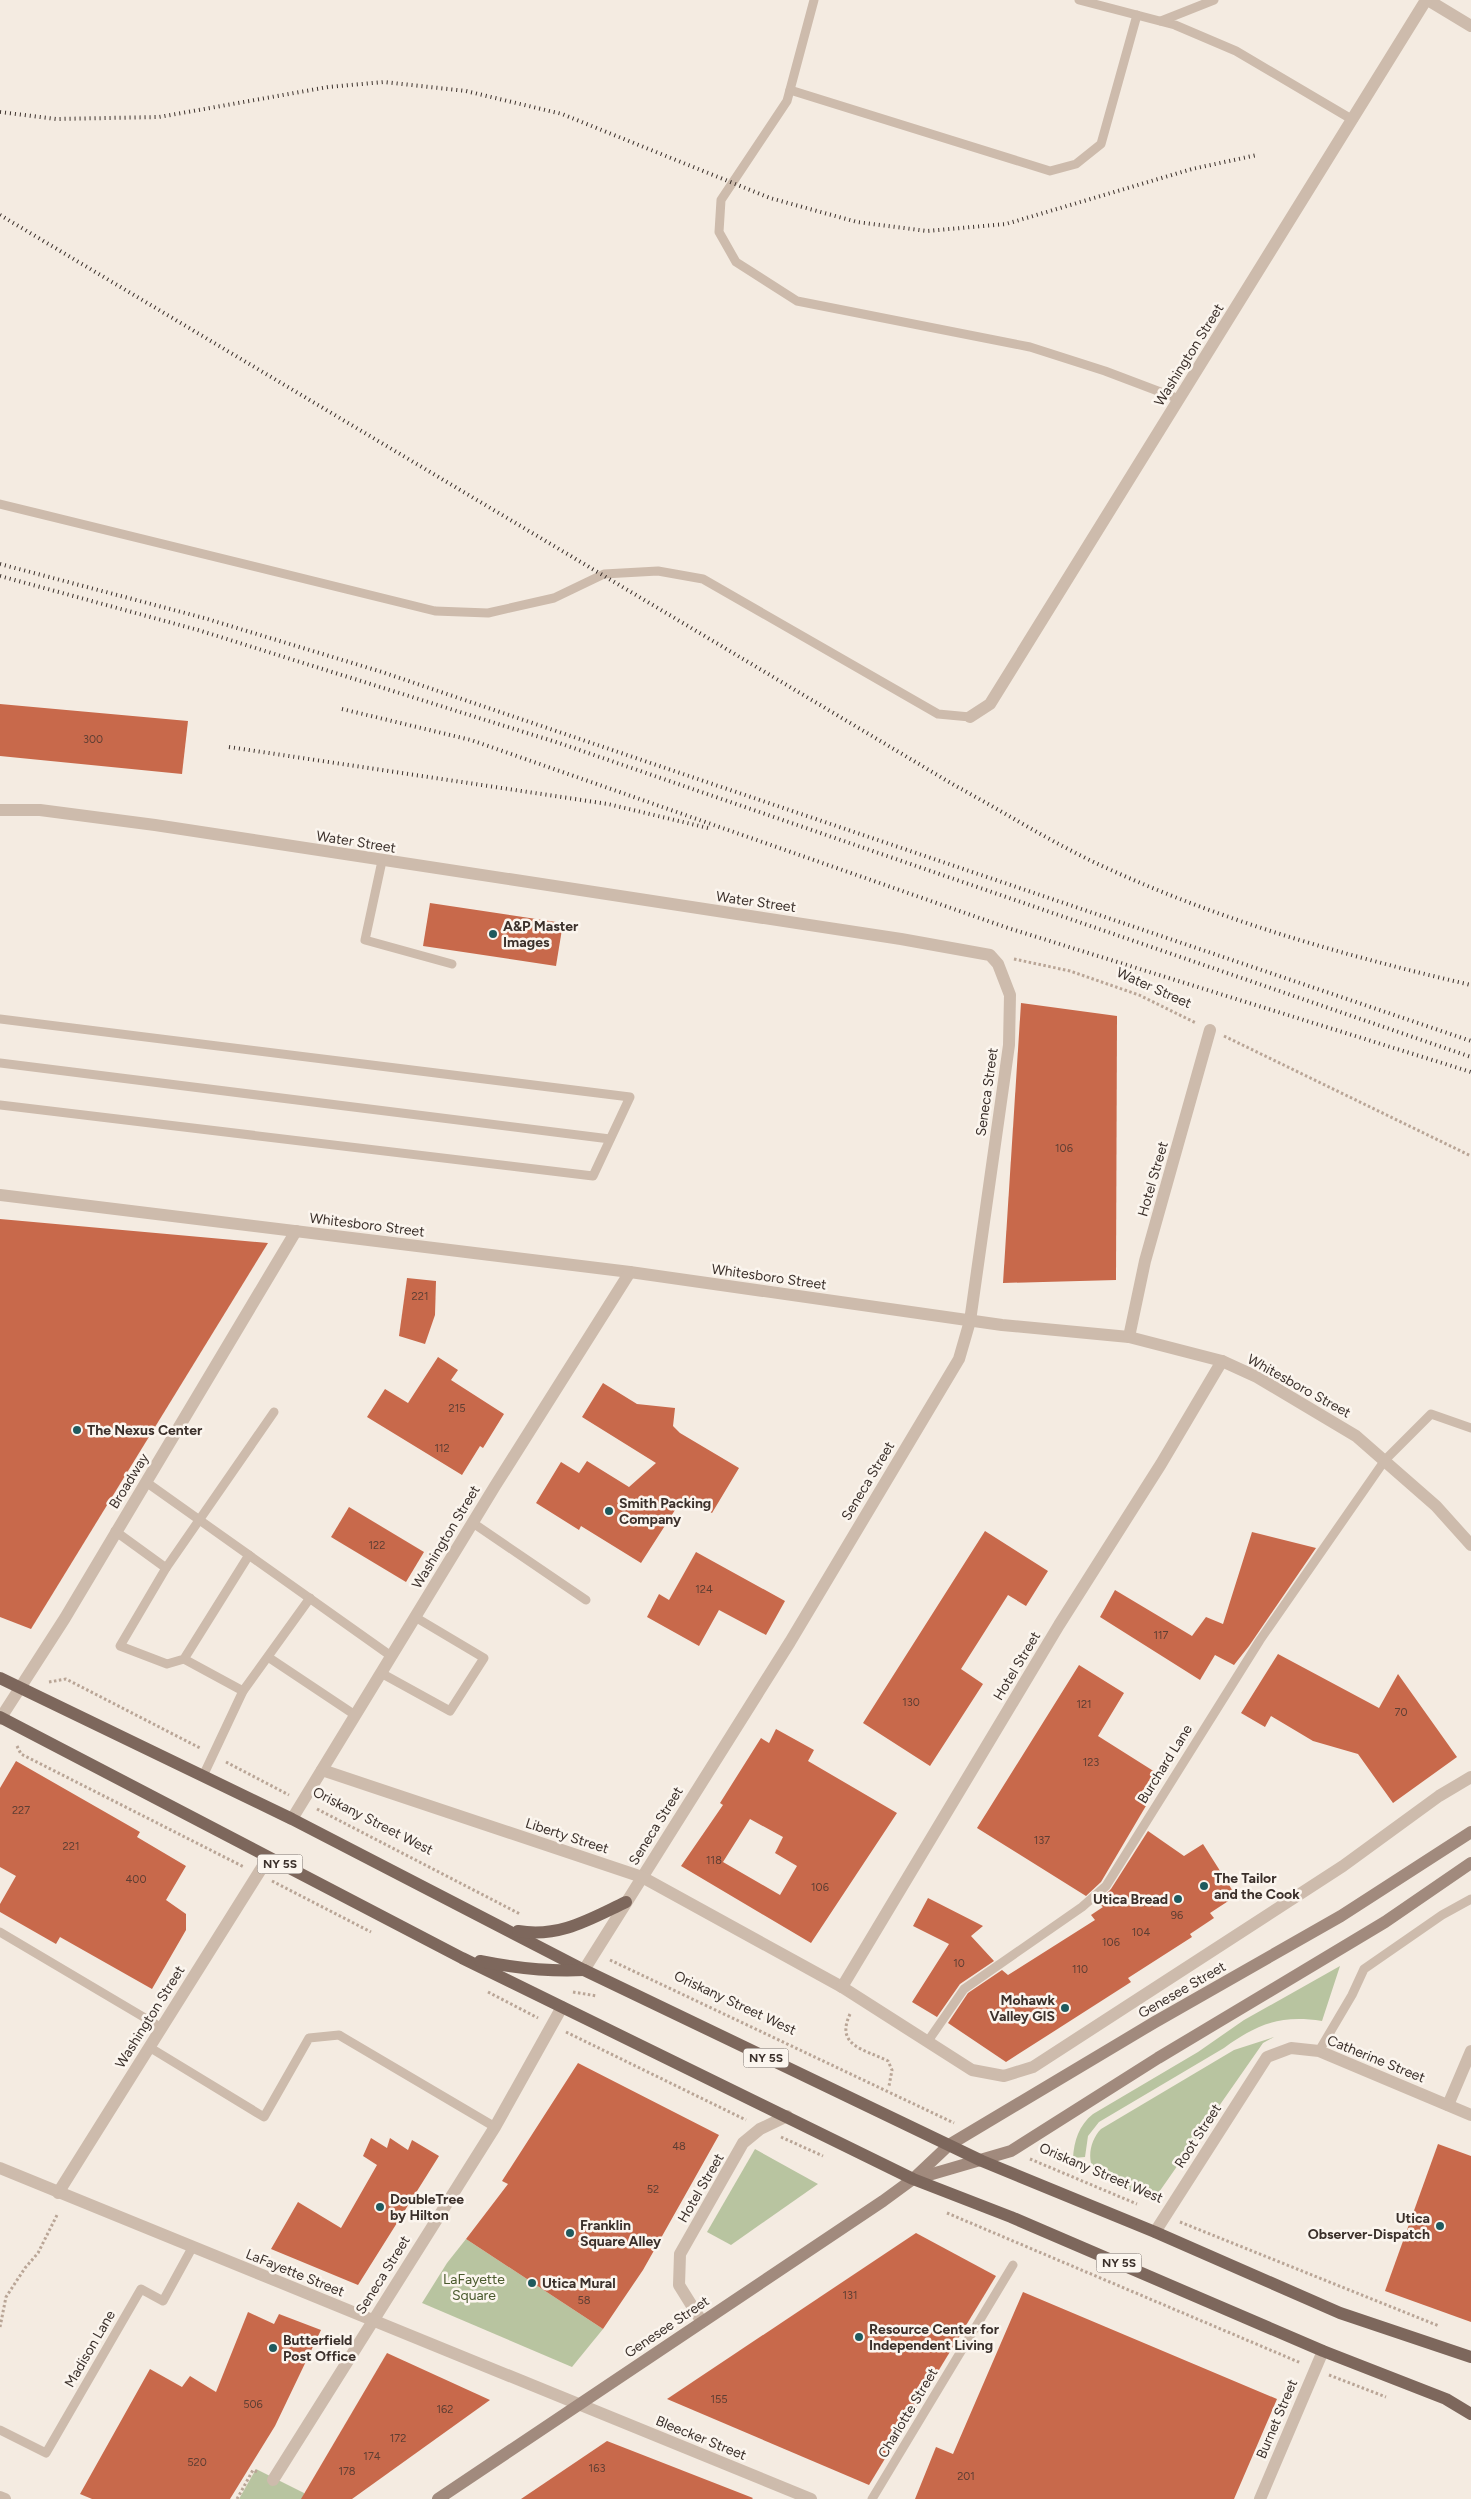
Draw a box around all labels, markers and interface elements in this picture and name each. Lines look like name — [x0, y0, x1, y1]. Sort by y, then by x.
street label: Washington Street — [1151, 301, 1227, 409]
house number: 300 — [83, 733, 103, 746]
street label: Water Street — [315, 827, 397, 857]
street label: Water Street — [715, 888, 797, 916]
place label: A&P Master Images — [503, 918, 579, 951]
marker: A&P Master Images — [487, 928, 499, 940]
street label: Water Street — [1114, 964, 1194, 1012]
street label: Seneca Street — [972, 1047, 1002, 1137]
street label: Hotel Street — [1134, 1140, 1172, 1218]
house number: 106 — [1055, 1142, 1073, 1155]
street label: Whitesboro Street — [309, 1210, 425, 1240]
street label: Whitesboro Street — [710, 1261, 828, 1293]
house number: 221 — [412, 1290, 428, 1303]
street label: Whitesboro Street — [1244, 1351, 1354, 1421]
house number: 215 — [448, 1402, 466, 1415]
place label: The Nexus Center — [87, 1422, 203, 1439]
marker: The Nexus Center — [71, 1424, 83, 1436]
street label: Seneca Street — [838, 1438, 898, 1524]
house number: 112 — [434, 1442, 450, 1455]
street label: Broadway — [105, 1450, 153, 1512]
street label: Washington Street — [408, 1482, 484, 1592]
place label: Smith Packing Company — [619, 1495, 711, 1528]
marker: Smith Packing Company — [603, 1505, 615, 1517]
house number: 122 — [369, 1539, 385, 1552]
house number: 124 — [695, 1583, 713, 1596]
street label: Hotel Street — [990, 1629, 1044, 1703]
house number: 117 — [1154, 1629, 1169, 1642]
house number: 130 — [902, 1696, 920, 1709]
house number: 121 — [1076, 1698, 1092, 1711]
house number: 70 — [1395, 1706, 1407, 1719]
street label: Burchard Lane — [1134, 1721, 1196, 1807]
house number: 123 — [1083, 1756, 1099, 1769]
street label: Oriskany Street West — [310, 1783, 436, 1859]
street label: Seneca Street — [625, 1784, 687, 1868]
house number: 227 — [12, 1804, 30, 1817]
street label: Liberty Street — [523, 1815, 611, 1857]
house number: 137 — [1034, 1834, 1050, 1847]
house number: 221 — [63, 1840, 79, 1853]
house number: 118 — [706, 1854, 722, 1867]
road number: NY 5S — [258, 1855, 302, 1874]
place label: The Tailor and the Cook — [1214, 1870, 1300, 1903]
house number: 400 — [126, 1873, 146, 1886]
marker: The Tailor and the Cook — [1198, 1880, 1210, 1892]
house number: 106 — [811, 1881, 829, 1894]
place label: Utica Bread — [1093, 1891, 1168, 1908]
marker: Utica Bread — [1172, 1893, 1184, 1905]
house number: 96 — [1171, 1909, 1183, 1922]
house number: 104 — [1132, 1926, 1150, 1939]
house number: 106 — [1102, 1936, 1120, 1949]
house number: 10 — [953, 1957, 965, 1970]
street label: Genesee Street — [1135, 1958, 1229, 2022]
street label: Washington Street — [112, 1963, 188, 2071]
house number: 110 — [1072, 1963, 1088, 1976]
street label: Oriskany Street West — [671, 1967, 799, 2039]
place label: Mohawk Valley GIS — [989, 1992, 1055, 2025]
marker: Mohawk Valley GIS — [1059, 2002, 1071, 2014]
street label: Catherine Street — [1325, 2032, 1427, 2086]
road number: NY 5S — [744, 2048, 788, 2068]
street label: Root Street — [1171, 2101, 1225, 2171]
street label: Oriskany Street West — [1037, 2139, 1165, 2207]
house number: 48 — [672, 2140, 686, 2153]
street label: Hotel Street — [674, 2150, 728, 2226]
house number: 52 — [647, 2183, 659, 2196]
place label: DoubleTree by Hilton — [390, 2191, 464, 2224]
marker: DoubleTree by Hilton — [374, 2201, 386, 2213]
place label: Utica Observer-Dispatch — [1308, 2210, 1430, 2243]
place label: Franklin Square Alley — [580, 2217, 662, 2250]
marker: Utica Observer-Dispatch — [1434, 2220, 1446, 2232]
marker: Franklin Square Alley — [564, 2227, 576, 2239]
street label: Seneca Street — [352, 2233, 414, 2317]
street label: LaFayette Street — [243, 2246, 347, 2300]
road number: NY 5S — [1096, 2254, 1142, 2272]
park label: LaFayette Square — [443, 2271, 505, 2304]
place label: Utica Mural — [542, 2275, 616, 2292]
marker: Utica Mural — [526, 2277, 538, 2289]
house number: 131 — [842, 2289, 858, 2302]
street label: Genesee Street — [622, 2292, 712, 2362]
house number: 58 — [577, 2294, 591, 2307]
street label: Madison Lane — [61, 2307, 119, 2391]
place label: Resource Center for Independent Living — [869, 2321, 1000, 2354]
marker: Resource Center for Independent Living — [853, 2331, 865, 2343]
place label: Butterfield Post Office — [283, 2332, 356, 2365]
marker: Butterfield Post Office — [267, 2342, 279, 2354]
street label: Charlotte Street — [874, 2365, 942, 2461]
street label: Burnet Street — [1253, 2377, 1301, 2461]
house number: 155 — [710, 2393, 728, 2406]
house number: 506 — [243, 2398, 263, 2411]
house number: 162 — [437, 2403, 453, 2416]
street label: Bleecker Street — [653, 2412, 749, 2464]
house number: 172 — [390, 2432, 406, 2445]
house number: 174 — [363, 2450, 381, 2463]
house number: 520 — [187, 2456, 207, 2469]
house number: 163 — [589, 2462, 605, 2475]
house number: 178 — [338, 2465, 356, 2478]
house number: 201 — [957, 2470, 975, 2483]

